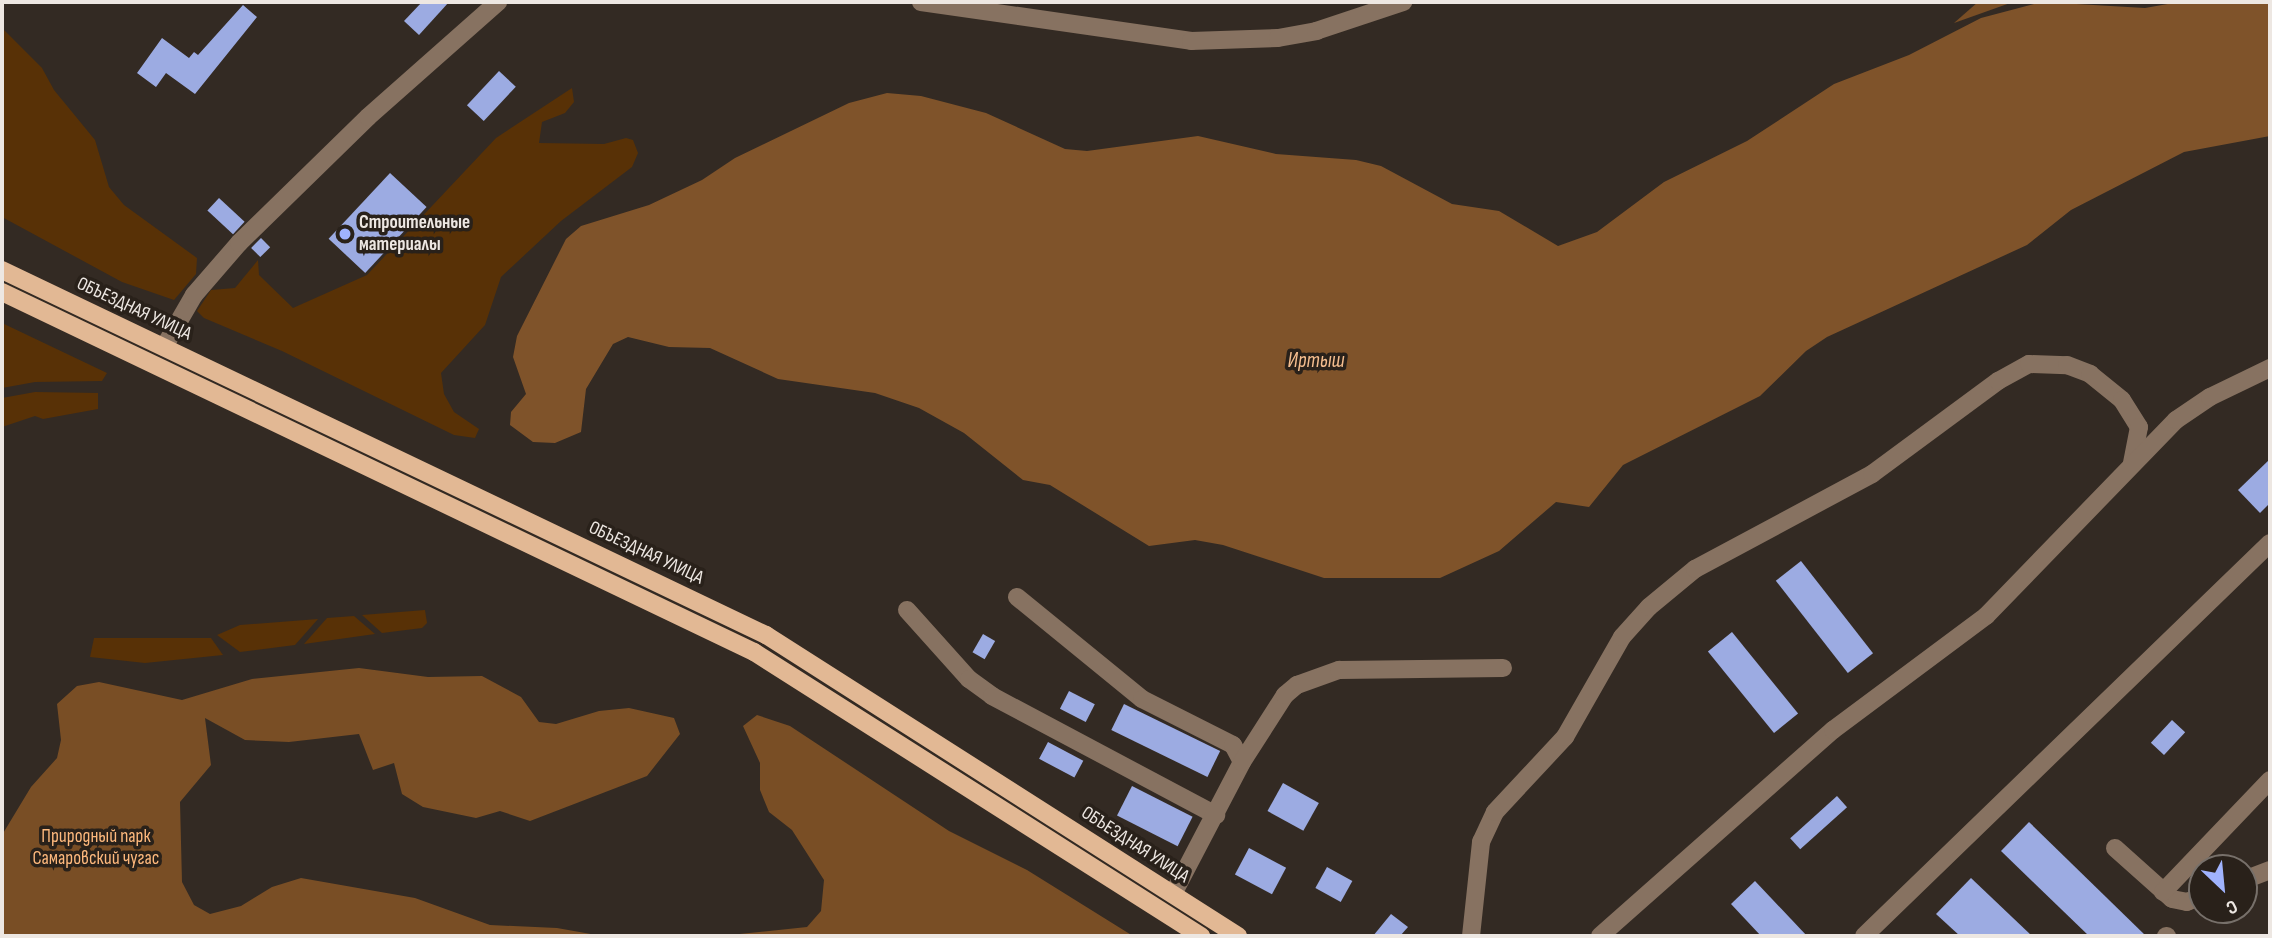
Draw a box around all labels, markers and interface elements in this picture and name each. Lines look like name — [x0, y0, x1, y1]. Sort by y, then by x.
place label: Строительные материалы — [359, 212, 470, 256]
marker: Строительные материалы — [337, 226, 353, 242]
street label: ОБЪЕЗДНАЯ УЛИЦА — [73, 272, 195, 346]
water label: Иртыш — [1288, 348, 1344, 374]
street label: ОБЪЕЗДНАЯ УЛИЦА — [585, 516, 707, 590]
street label: ОБЪЕЗДНАЯ УЛИЦА — [1077, 802, 1193, 888]
park label: Природный парк Самаровский чугас — [33, 826, 159, 870]
north arrow — [2188, 854, 2258, 924]
text: С — [2222, 894, 2241, 919]

